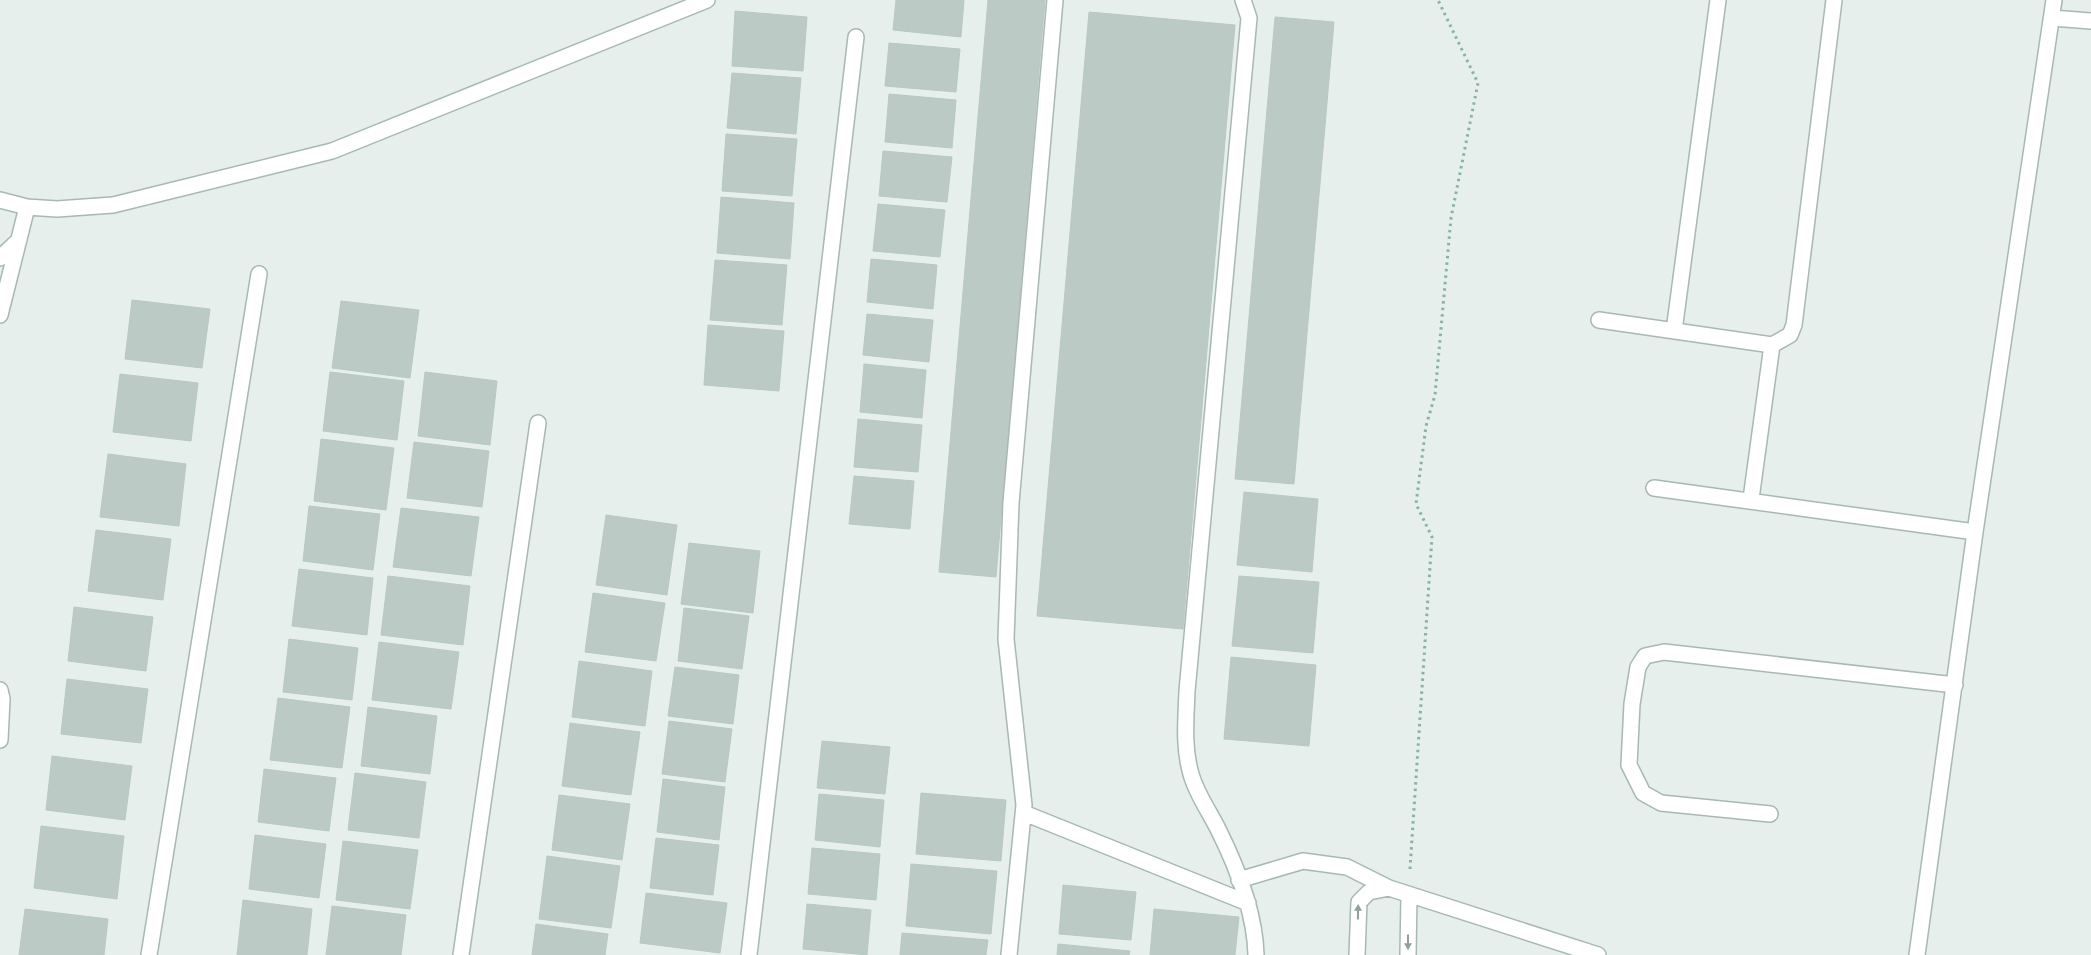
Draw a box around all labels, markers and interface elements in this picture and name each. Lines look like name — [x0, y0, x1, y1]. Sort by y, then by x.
one-way arrow — [1355, 903, 1363, 919]
one-way arrow — [1404, 935, 1412, 951]

